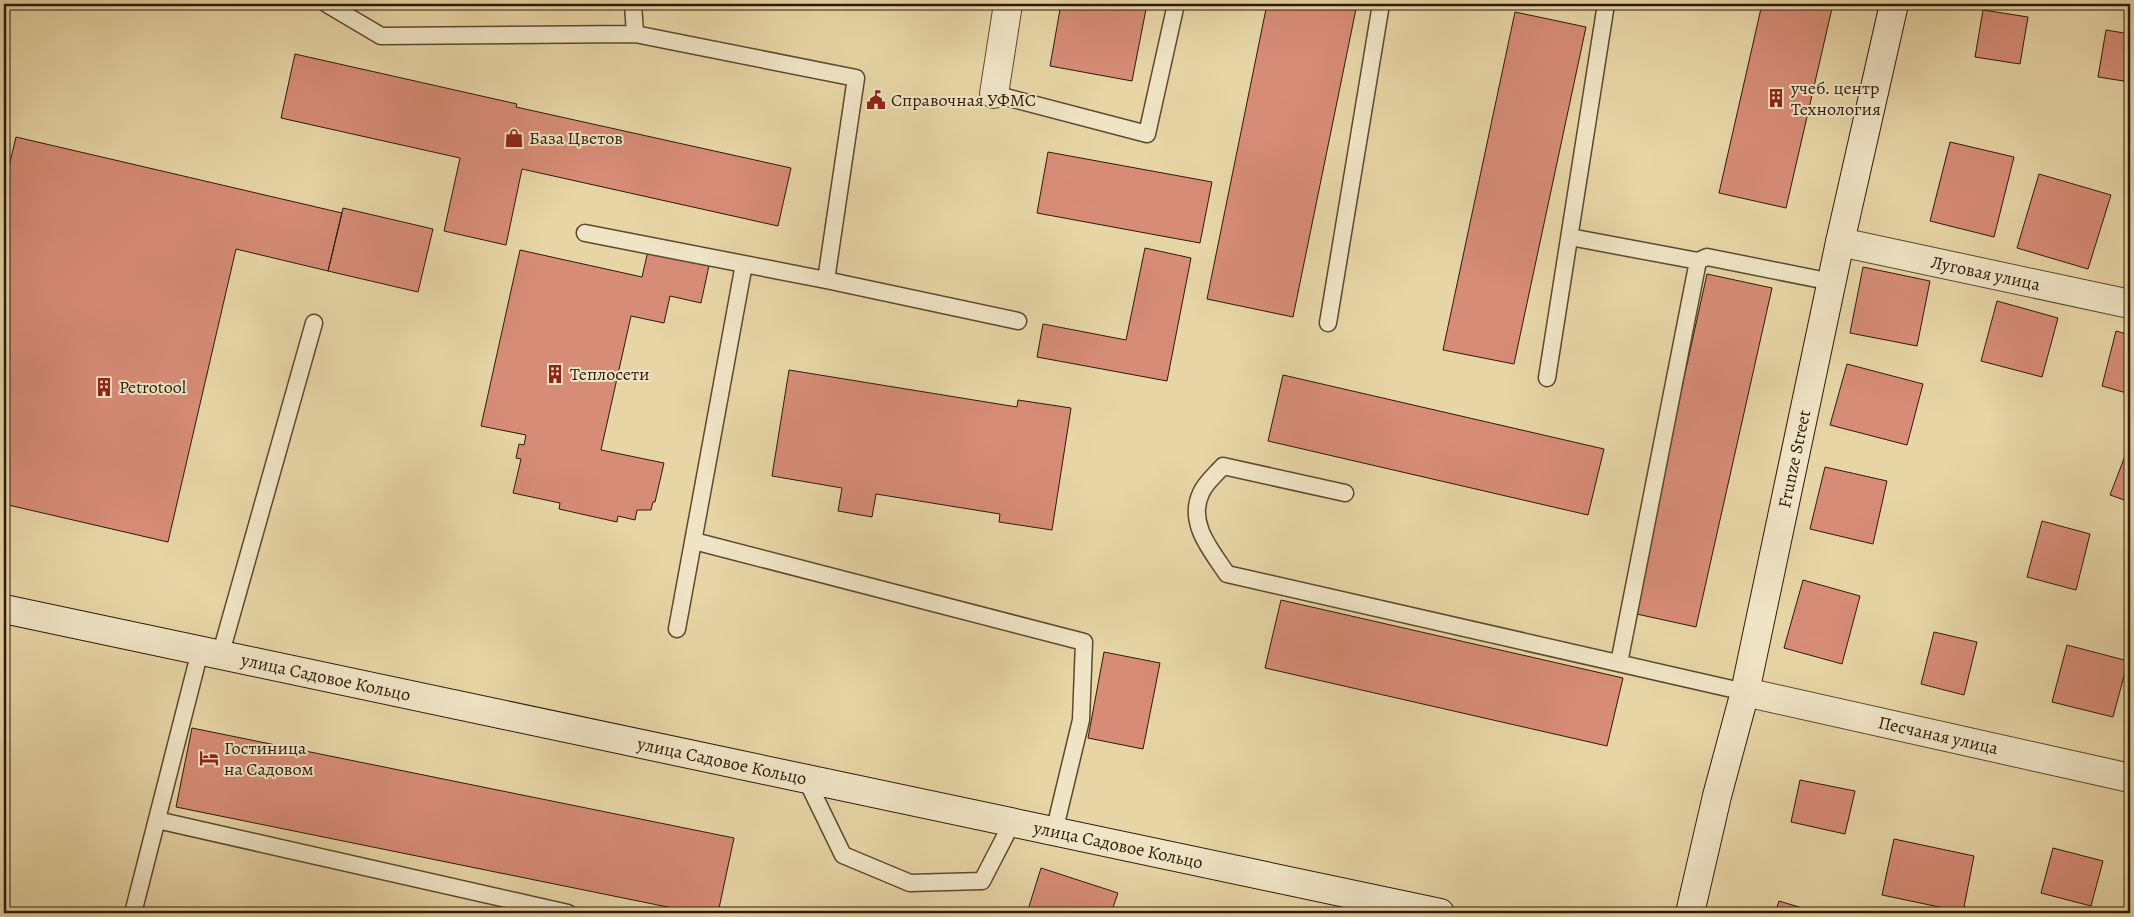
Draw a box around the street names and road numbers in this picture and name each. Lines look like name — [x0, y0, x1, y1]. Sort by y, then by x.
street label: Луговая улица — [1929, 250, 2043, 297]
street label: Frunze Street — [1772, 408, 1816, 510]
street label: улица Садовое Кольцо — [238, 647, 413, 707]
street label: Песчаная улица — [1876, 710, 2001, 760]
street label: улица Садовое Кольцо — [634, 731, 809, 791]
street label: улица Садовое Кольцо — [1030, 815, 1205, 875]

